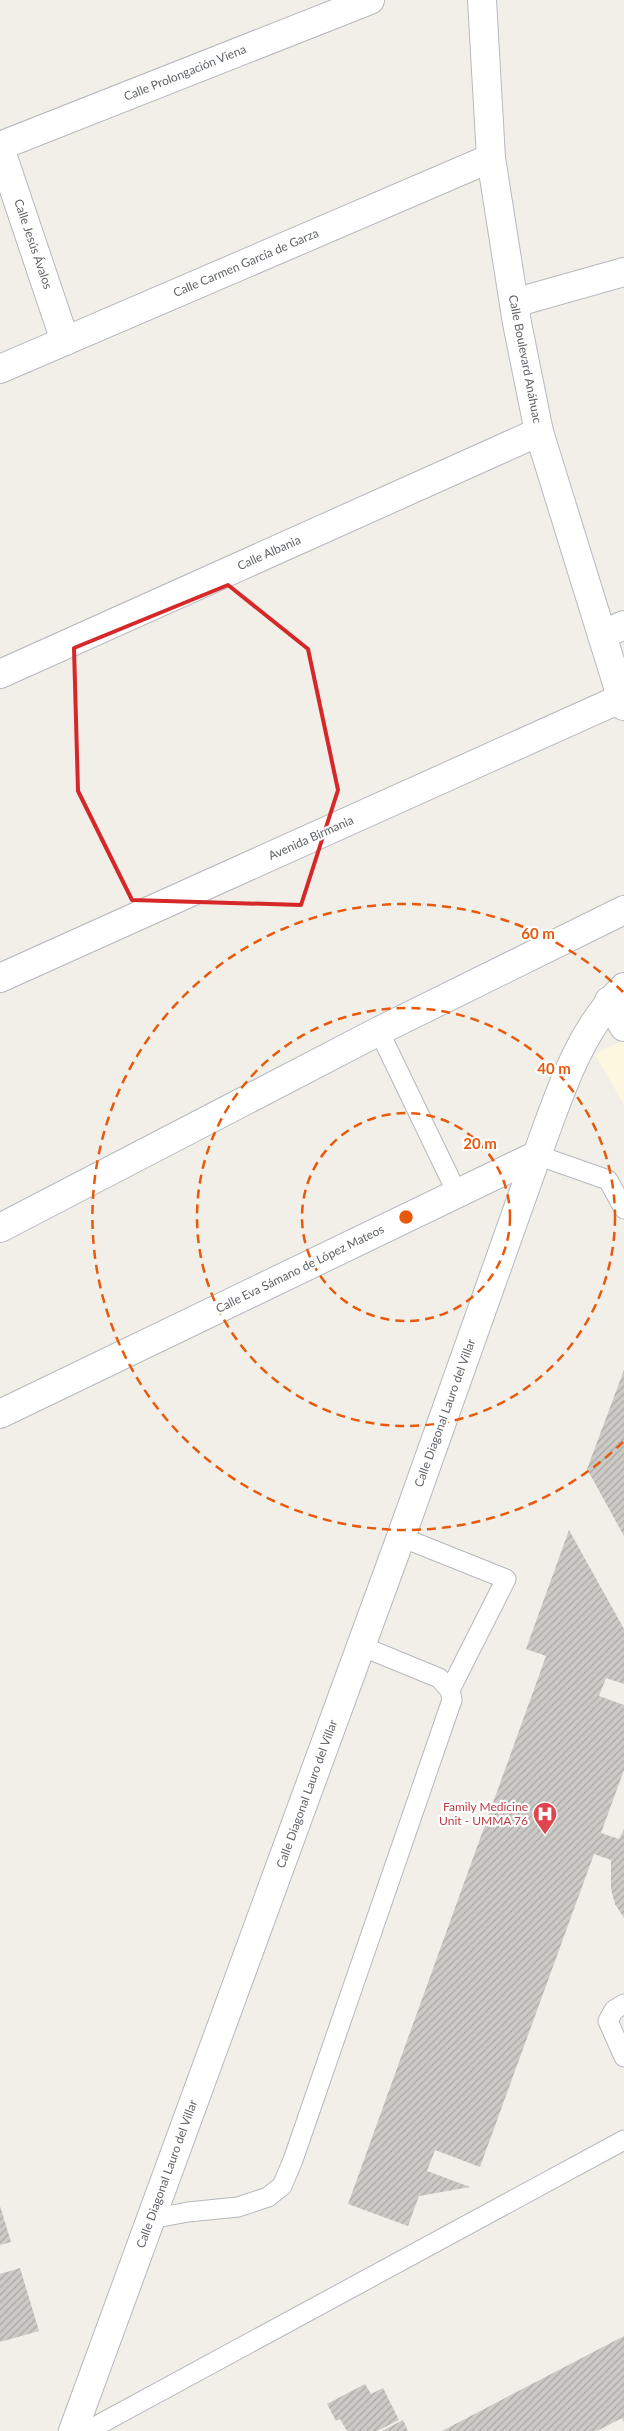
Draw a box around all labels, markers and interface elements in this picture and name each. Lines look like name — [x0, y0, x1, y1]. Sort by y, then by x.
street label: Calle Prolongación Viena — [122, 41, 248, 104]
street label: Calle Jesús Ávalos — [11, 197, 56, 291]
street label: Calle Carmen García de Garza — [171, 225, 321, 300]
street label: Calle Boulevard Anáhuac — [506, 293, 545, 425]
street label: Calle Albania — [235, 532, 303, 573]
street label: Avenida Birmania — [266, 812, 356, 863]
text: 60 m — [521, 924, 555, 942]
text: 40 m — [537, 1059, 571, 1077]
text: 20 m — [463, 1134, 497, 1152]
centre of rings — [397, 1208, 415, 1226]
street label: Calle Eva Sámano de López Mateos — [213, 1221, 386, 1316]
street label: Calle Diagonal Lauro del Villar — [411, 1336, 479, 1489]
street label: Calle Diagonal Lauro del Villar — [273, 1717, 341, 1870]
place label: Family Medicine Unit - UMMA 76 — [439, 1799, 528, 1828]
hospital icon: Family Medicine Unit - UMMA 76 — [532, 1801, 558, 1835]
street label: Calle Diagonal Lauro del Villar — [133, 2097, 201, 2250]

